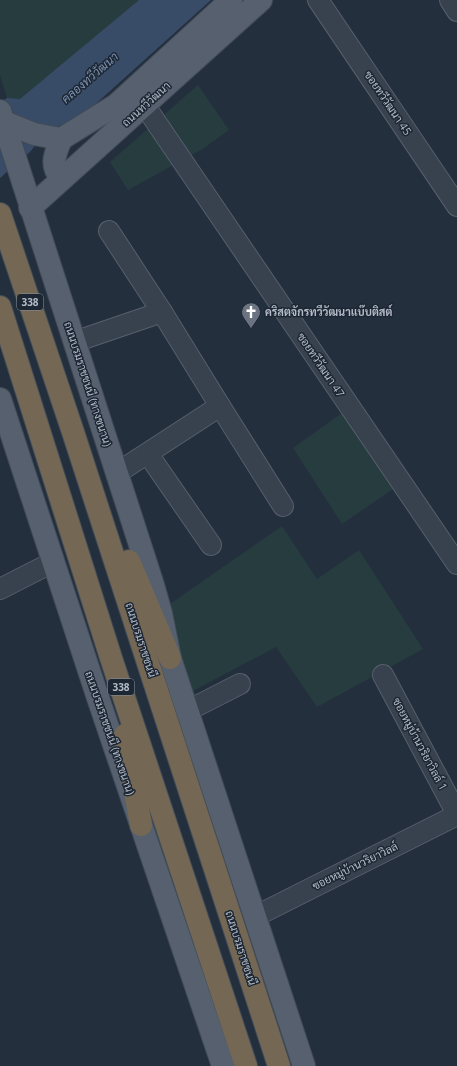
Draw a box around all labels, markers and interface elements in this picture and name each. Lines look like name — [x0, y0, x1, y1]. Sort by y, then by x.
water label: คลองทวีวัฒนา — [58, 48, 122, 107]
street label: ซอยทวีวัฒนา 45 — [361, 67, 416, 138]
street label: ถนนทวีวัฒนา — [118, 78, 173, 129]
road number: 338 — [17, 294, 43, 310]
church icon: คริสตจักรทวีวัฒนาแบ๊บติสต์ — [240, 301, 262, 329]
place label: คริสตจักรทวีวัฒนาแบ๊บติสต์ — [265, 304, 393, 319]
street label: ถนนบรมราชชนนี (ทางขนาน) — [61, 320, 116, 448]
street label: ซอยทวีวัฒนา 47 — [294, 329, 349, 400]
street label: ถนนบรมราชชนนี — [122, 601, 161, 679]
street label: ถนนบรมราชชนนี (ทางขนาน) — [82, 669, 139, 797]
road number: 338 — [108, 679, 134, 695]
street label: ซอยหมู่บ้านวริยาวิลล์ 1 — [389, 695, 451, 793]
street label: ซอยหมู่บ้านวริยาวิลล์ — [309, 838, 401, 894]
street label: ถนนบรมราชชนนี — [222, 909, 261, 987]

